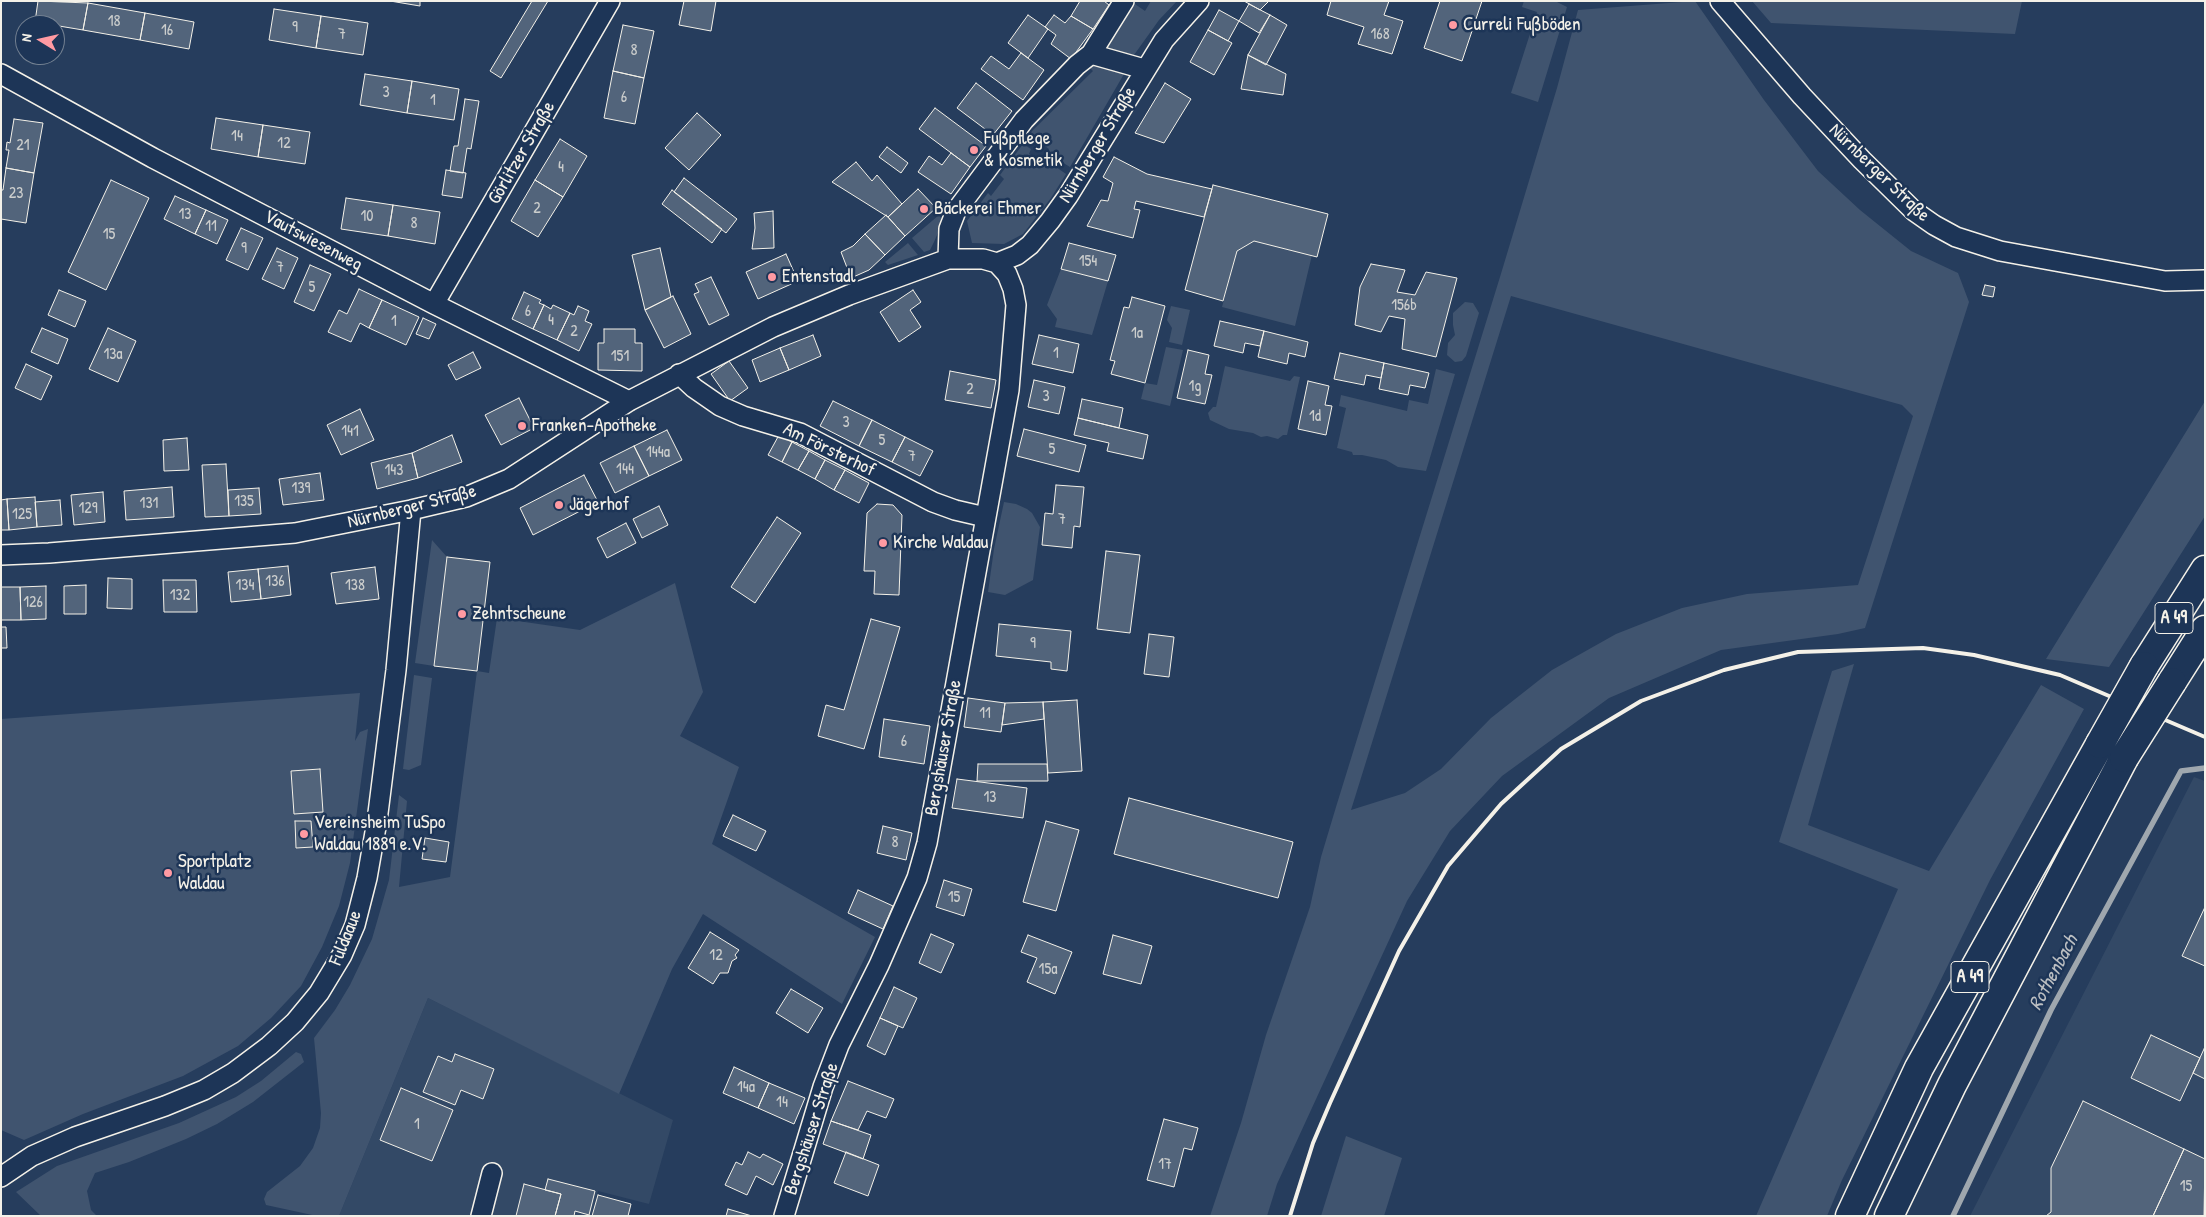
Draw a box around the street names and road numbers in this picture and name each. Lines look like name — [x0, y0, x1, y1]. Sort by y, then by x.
street label: Nürnberger Straße — [1054, 83, 1142, 207]
street label: Görlitzer Straße — [483, 98, 561, 208]
street label: Nürnberger Straße — [1824, 119, 1934, 227]
street label: Vautswiesenweg — [260, 205, 366, 277]
street label: Am Försterhof — [779, 418, 879, 482]
street label: Nürnberger Straße — [345, 480, 479, 534]
road number: A 49 — [2155, 602, 2193, 634]
street label: Bergshäuser Straße — [921, 678, 967, 818]
street label: Fuldaaue — [325, 907, 367, 969]
road number: A 49 — [1951, 962, 1989, 992]
street label: Bergshäuser Straße — [780, 1060, 844, 1198]

